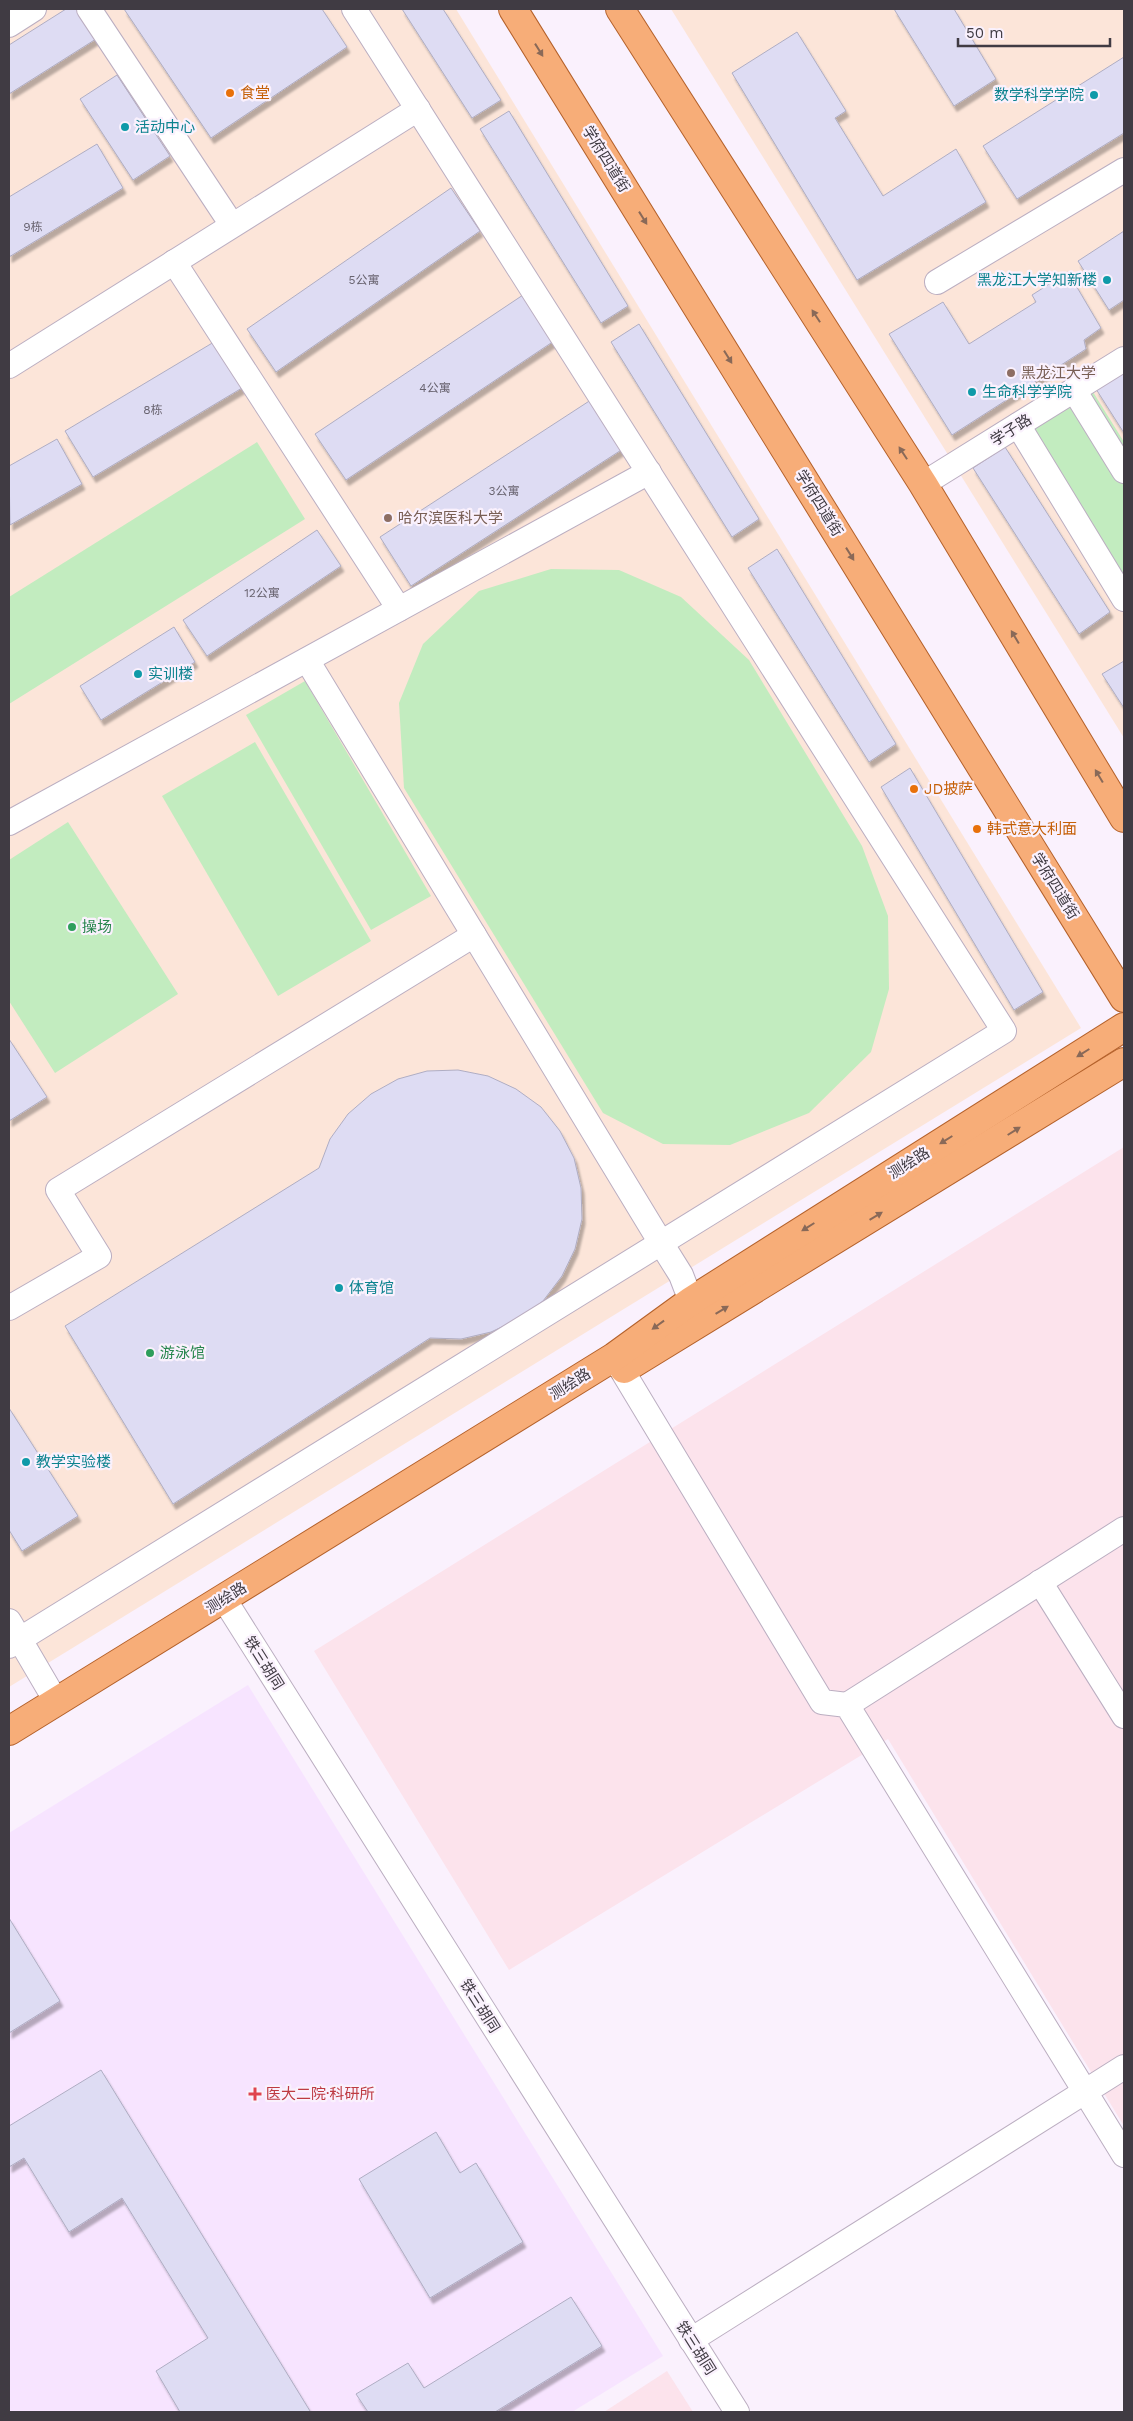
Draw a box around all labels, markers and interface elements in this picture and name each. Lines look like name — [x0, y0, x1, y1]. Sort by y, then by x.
scale bar — [958, 15, 1110, 47]
text: 50 m — [966, 24, 1003, 42]
one-way arrow — [534, 44, 543, 57]
place label: 食堂 — [240, 84, 270, 102]
place label: 数学科学学院 — [994, 86, 1084, 104]
marker: 食堂 — [224, 87, 236, 99]
marker: 数学科学学院 — [1088, 89, 1100, 101]
place label: 活动中心 — [135, 118, 195, 136]
marker: 活动中心 — [119, 121, 131, 133]
street label: 学府四道街 — [578, 122, 634, 196]
one-way arrow — [638, 212, 647, 225]
house number: 9栋 — [23, 220, 43, 234]
place label: 黑龙江大学知新楼 — [977, 271, 1097, 289]
house number: 5公寓 — [349, 273, 379, 287]
marker: 黑龙江大学知新楼 — [1101, 274, 1113, 286]
one-way arrow — [811, 310, 821, 323]
one-way arrow — [723, 350, 733, 363]
place label: 黑龙江大学 — [1021, 364, 1096, 382]
marker: 黑龙江大学 — [1005, 367, 1017, 379]
house number: 4公寓 — [419, 381, 451, 395]
place label: 生命科学学院 — [982, 383, 1072, 401]
marker: 生命科学学院 — [966, 386, 978, 398]
house number: 8栋 — [143, 403, 163, 417]
street label: 学子路 — [987, 410, 1035, 450]
one-way arrow — [899, 446, 908, 460]
street label: 学府四道街 — [791, 466, 847, 540]
house number: 3公寓 — [489, 484, 520, 498]
place label: 哈尔滨医科大学 — [398, 509, 503, 527]
marker: 哈尔滨医科大学 — [382, 512, 394, 524]
one-way arrow — [846, 548, 855, 561]
house number: 12公寓 — [244, 586, 280, 600]
one-way arrow — [1011, 630, 1020, 643]
place label: 实训楼 — [148, 665, 193, 683]
marker: 实训楼 — [132, 668, 144, 680]
one-way arrow — [1095, 769, 1104, 782]
place label: JD披萨 — [924, 780, 973, 798]
marker: JD披萨 — [908, 783, 920, 795]
place label: 韩式意大利面 — [987, 820, 1077, 838]
marker: 韩式意大利面 — [971, 823, 983, 835]
street label: 学府四道街 — [1027, 849, 1083, 923]
place label: 操场 — [82, 918, 112, 936]
marker: 操场 — [66, 921, 78, 933]
one-way arrow — [1076, 1049, 1090, 1058]
one-way arrow — [1008, 1126, 1021, 1135]
one-way arrow — [939, 1135, 952, 1145]
street label: 测绘路 — [885, 1143, 933, 1183]
one-way arrow — [869, 1211, 882, 1220]
one-way arrow — [802, 1222, 815, 1232]
place label: 体育馆 — [349, 1279, 394, 1297]
marker: 体育馆 — [333, 1282, 345, 1294]
one-way arrow — [716, 1305, 729, 1314]
one-way arrow — [651, 1320, 664, 1330]
place label: 游泳馆 — [160, 1344, 205, 1362]
marker: 游泳馆 — [144, 1347, 156, 1359]
street label: 测绘路 — [546, 1364, 594, 1404]
place label: 教学实验楼 — [36, 1453, 111, 1471]
marker: 教学实验楼 — [20, 1456, 32, 1468]
street label: 测绘路 — [202, 1578, 250, 1618]
street label: 铁三胡同 — [240, 1633, 288, 1693]
street label: 铁三胡同 — [456, 1976, 504, 2036]
place label: 医大二院·科研所 — [266, 2085, 374, 2103]
marker: 医大二院·科研所 — [248, 2087, 262, 2101]
street label: 铁三胡同 — [672, 2318, 720, 2378]

